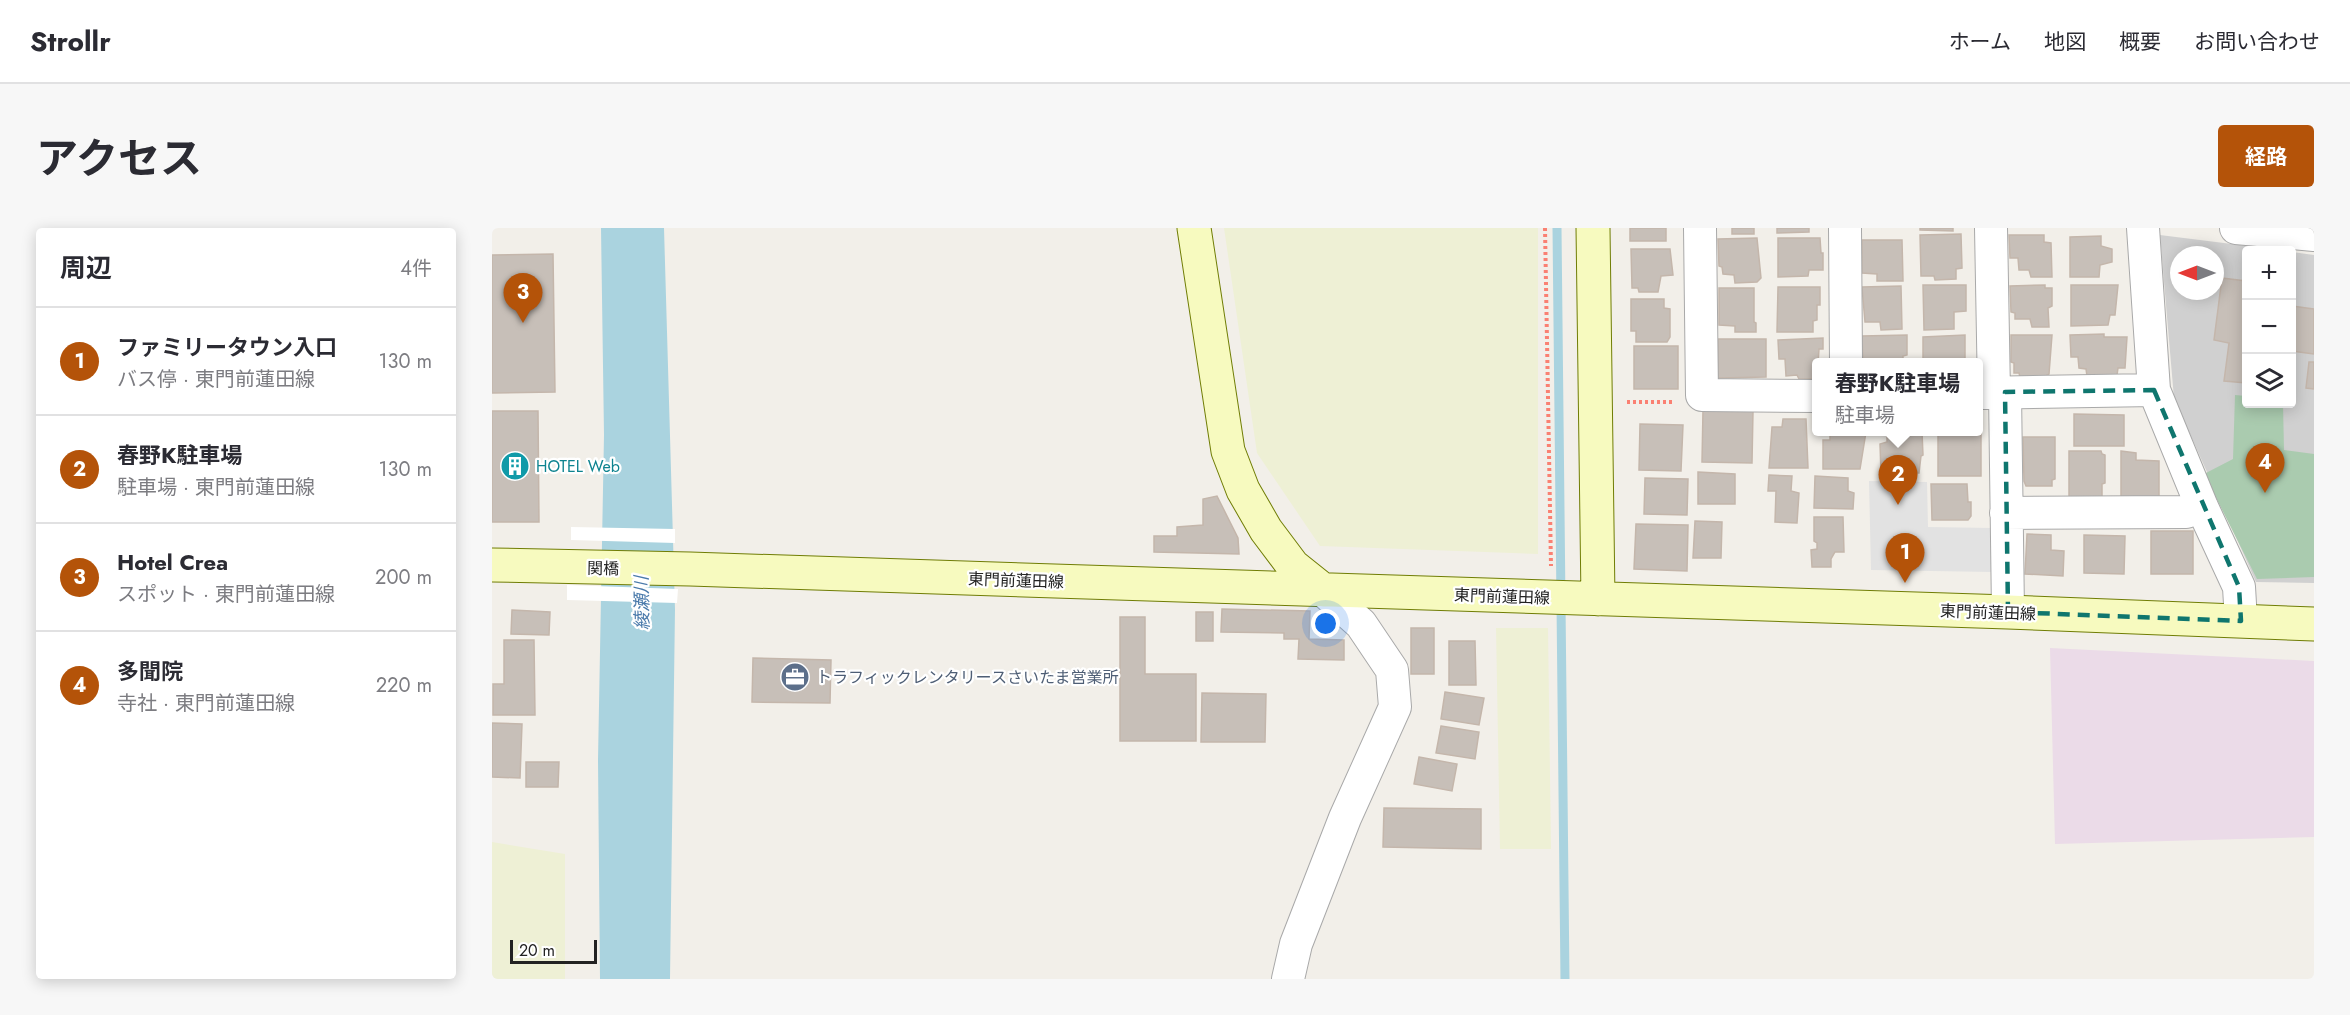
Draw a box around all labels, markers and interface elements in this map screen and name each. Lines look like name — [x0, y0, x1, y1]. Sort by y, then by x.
text: Strollr — [30, 21, 111, 62]
text: ホーム — [1949, 27, 2011, 57]
text: 地図 — [2044, 27, 2086, 57]
text: 概要 — [2119, 27, 2161, 57]
text: お問い合わせ — [2194, 27, 2320, 57]
button: 経路 — [2218, 125, 2314, 187]
text: アクセス — [36, 128, 202, 189]
north arrow — [2170, 246, 2224, 300]
map controls — [2242, 246, 2296, 408]
button: + — [2242, 246, 2296, 300]
text: 周辺 — [60, 249, 112, 287]
text: 4件 — [400, 254, 432, 283]
pin: 3 — [504, 274, 543, 323]
button: − — [2242, 300, 2296, 354]
text: ファミリータウン入口 — [117, 331, 337, 363]
text: 1 — [74, 347, 85, 376]
text: 130 m — [378, 347, 432, 376]
button: layers — [2242, 354, 2296, 408]
popup — [1812, 358, 1983, 436]
text: バス停 · 東門前蓮田線 — [117, 365, 315, 394]
text: 春野K駐車場 — [1835, 367, 1960, 399]
text: 駐車場 — [1835, 401, 1895, 430]
text: 春野K駐車場 — [117, 439, 242, 471]
pin: 4 — [2246, 444, 2284, 493]
building icon: HOTEL Web — [499, 450, 531, 482]
text: 2 — [73, 455, 86, 484]
text: 130 m — [378, 455, 432, 484]
place label: HOTEL Web — [536, 455, 620, 478]
pin: 2 — [1878, 456, 1918, 505]
text: 駐車場 · 東門前蓮田線 — [117, 473, 315, 502]
pin: 1 — [1886, 534, 1924, 583]
text: Hotel Crea — [117, 546, 228, 578]
street label: 関橋 — [587, 557, 619, 580]
text: 3 — [73, 563, 86, 592]
text: 200 m — [375, 563, 432, 592]
street label: 東門前蓮田線 — [968, 567, 1064, 594]
water label: 綾瀬川 — [628, 574, 655, 630]
text: スポット · 東門前蓮田線 — [117, 580, 335, 609]
street label: 東門前蓮田線 — [1454, 583, 1550, 610]
street label: 東門前蓮田線 — [1940, 599, 2036, 626]
your location — [1311, 609, 1340, 638]
text: 多聞院 — [117, 655, 183, 687]
office icon: トラフィックレンタリースさいたま営業所 — [779, 661, 811, 693]
place label: トラフィックレンタリースさいたま営業所 — [816, 666, 1118, 689]
text: 4 — [73, 671, 86, 700]
text: 220 m — [376, 671, 432, 700]
text: 寺社 · 東門前蓮田線 — [117, 689, 295, 718]
scale bar — [510, 937, 597, 964]
text: 20 m — [519, 939, 555, 962]

